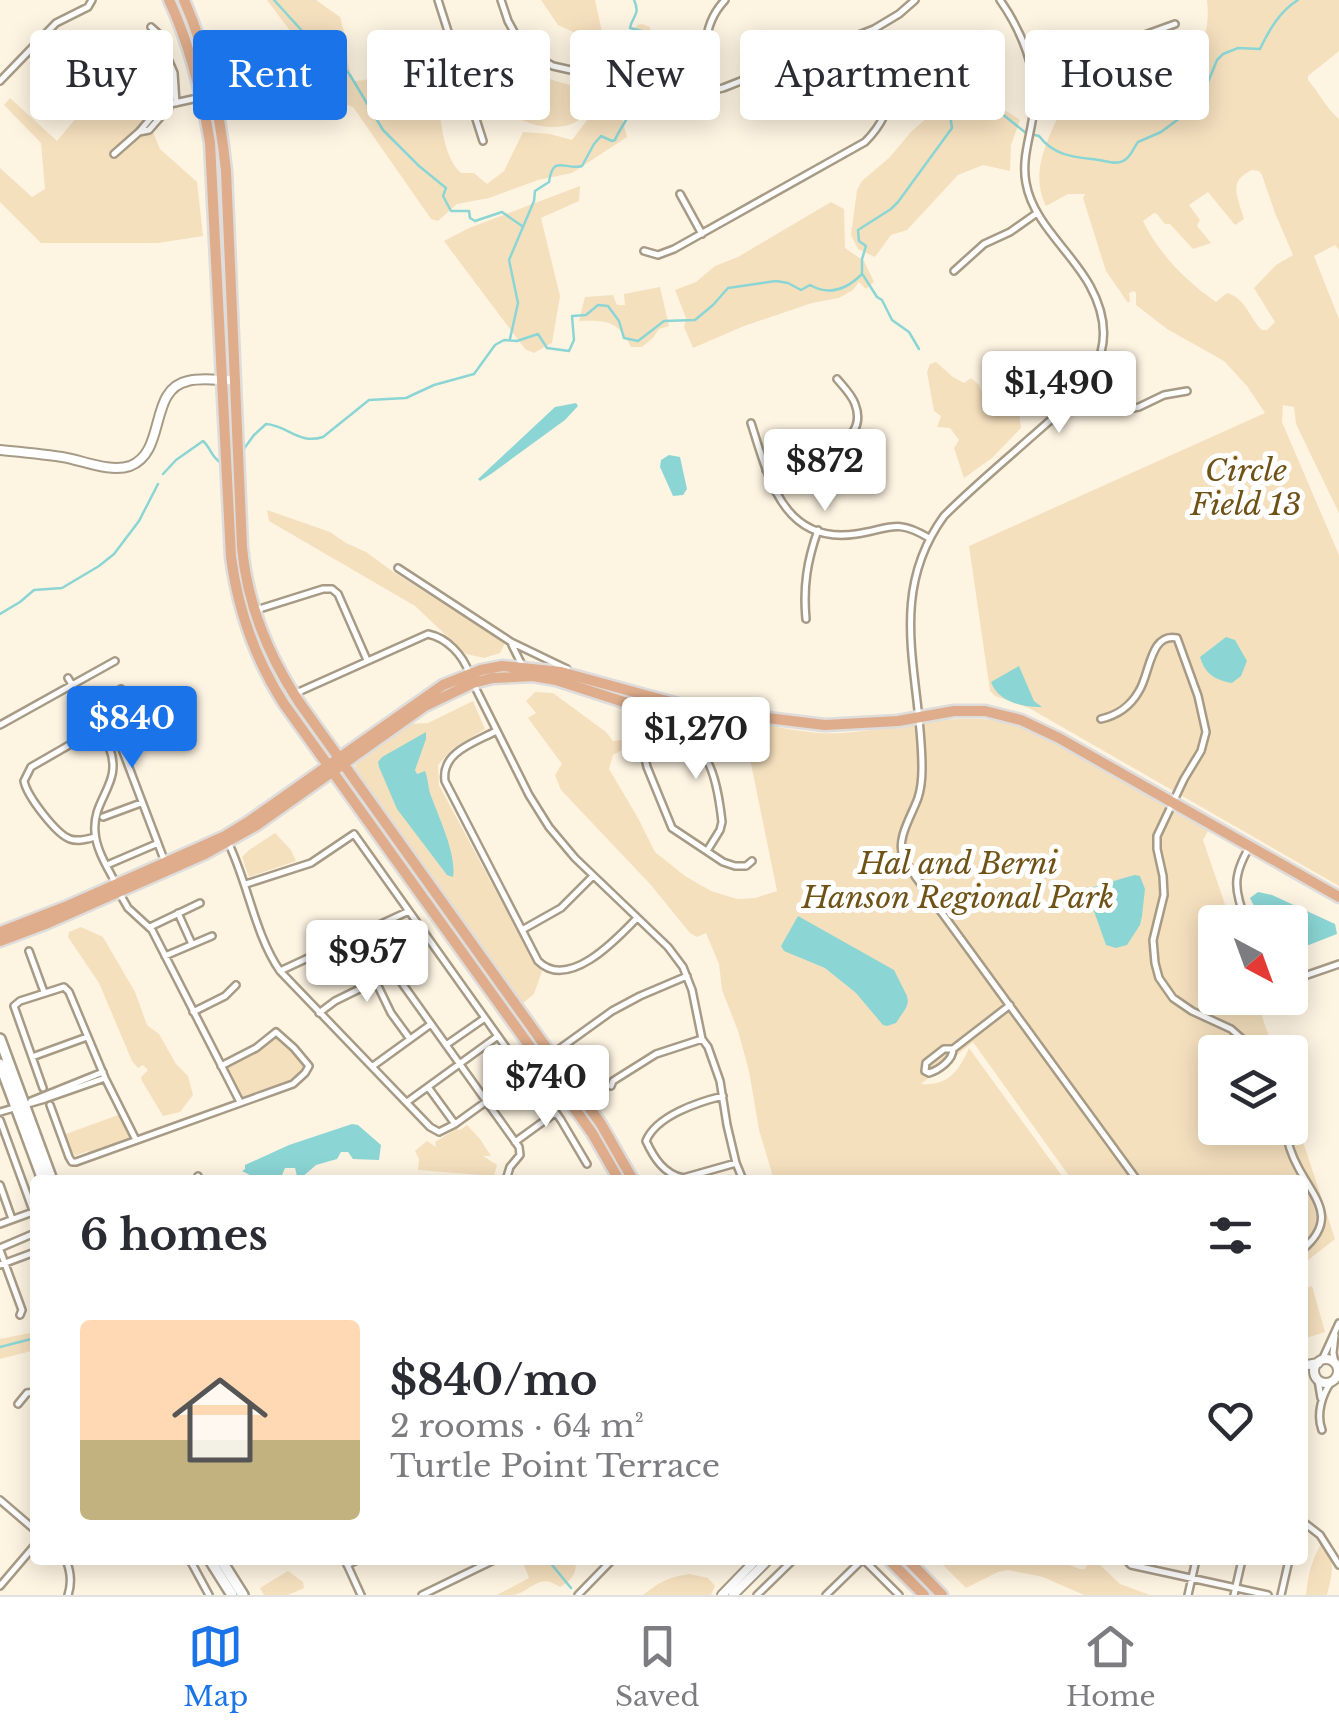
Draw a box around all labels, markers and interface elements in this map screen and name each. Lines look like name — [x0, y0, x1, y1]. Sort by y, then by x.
chip: Buy — [30, 30, 173, 120]
chip: Rent — [193, 30, 347, 120]
chip: Filters — [367, 30, 550, 120]
chip: New — [570, 30, 720, 120]
chip: Apartment — [740, 30, 1005, 120]
chip: House — [1025, 30, 1209, 120]
pin: $1,490 — [978, 351, 1140, 436]
text: $1,490 — [1004, 363, 1114, 403]
pin: $872 — [766, 429, 884, 514]
text: $872 — [786, 441, 864, 481]
park label: Circle Field 13 — [1189, 452, 1302, 523]
pin: $840 — [73, 686, 191, 771]
pin: $1,270 — [615, 697, 777, 782]
text: $840 — [89, 698, 175, 738]
text: $1,270 — [644, 709, 748, 749]
park label: Hal and Berni Hanson Regional Park — [801, 845, 1114, 916]
north arrow — [1198, 905, 1308, 1015]
map controls — [1198, 905, 1308, 1145]
pin: $957 — [308, 920, 426, 1005]
text: $957 — [328, 932, 406, 972]
button: layers — [1198, 1035, 1308, 1145]
pin: $740 — [487, 1045, 605, 1130]
text: $740 — [505, 1057, 587, 1097]
icon: filters — [1203, 1208, 1258, 1263]
text: 6 homes — [80, 1209, 268, 1261]
text: $840/mo — [390, 1354, 598, 1406]
icon: home — [160, 1360, 280, 1480]
icon: heart — [1203, 1393, 1258, 1448]
text: 2 rooms · 64 m² — [390, 1406, 644, 1446]
text: Turtle Point Terrace — [390, 1446, 720, 1486]
tab: Map — [183, 1619, 248, 1714]
tab: Saved — [615, 1619, 699, 1714]
tab: Home — [1066, 1619, 1156, 1714]

